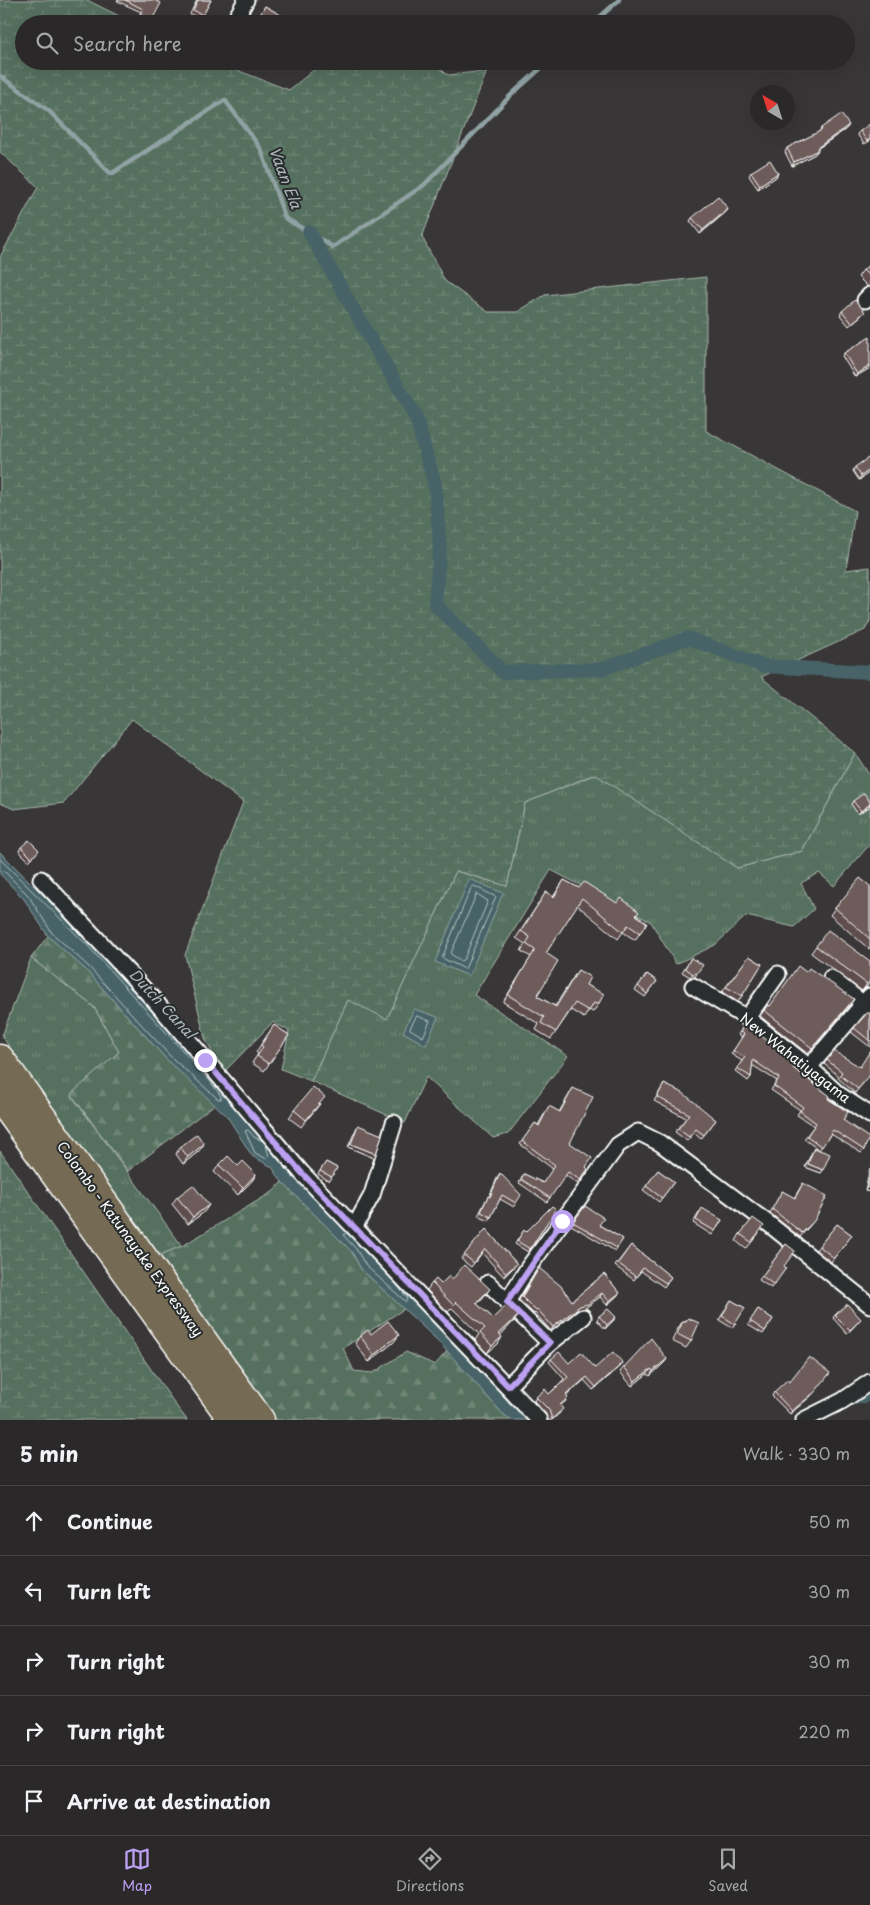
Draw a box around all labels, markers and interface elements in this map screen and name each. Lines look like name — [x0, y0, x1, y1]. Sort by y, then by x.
search box — [15, 15, 855, 70]
icon: search — [33, 29, 61, 57]
text: Search here — [73, 29, 182, 57]
north arrow — [750, 85, 795, 130]
water label: Vaan Ela — [264, 143, 309, 212]
water label: Dutch Canal — [124, 963, 204, 1045]
street label: New Wahatiyagama — [735, 1008, 856, 1108]
route end — [194, 1049, 217, 1072]
street label: Colombo - Katunayake Expressway — [52, 1137, 209, 1341]
route start — [551, 1210, 574, 1233]
text: 5 min — [20, 1437, 78, 1469]
text: Walk · 330 m — [743, 1441, 850, 1465]
icon: ahead — [20, 1507, 48, 1535]
text: Continue — [67, 1507, 153, 1535]
text: 50 m — [809, 1509, 850, 1533]
icon: left — [20, 1577, 48, 1605]
text: Turn left — [67, 1577, 151, 1605]
text: 30 m — [808, 1579, 850, 1603]
icon: right — [20, 1647, 48, 1675]
text: Turn right — [67, 1647, 165, 1675]
text: 30 m — [808, 1649, 850, 1673]
icon: right — [20, 1717, 48, 1745]
text: Turn right — [67, 1717, 165, 1745]
text: 220 m — [799, 1719, 850, 1743]
icon: arrive — [20, 1787, 48, 1815]
text: Arrive at destination — [67, 1787, 271, 1815]
tab: Map — [122, 1845, 152, 1896]
tab: Directions — [396, 1845, 464, 1896]
tab: Saved — [708, 1845, 748, 1896]

